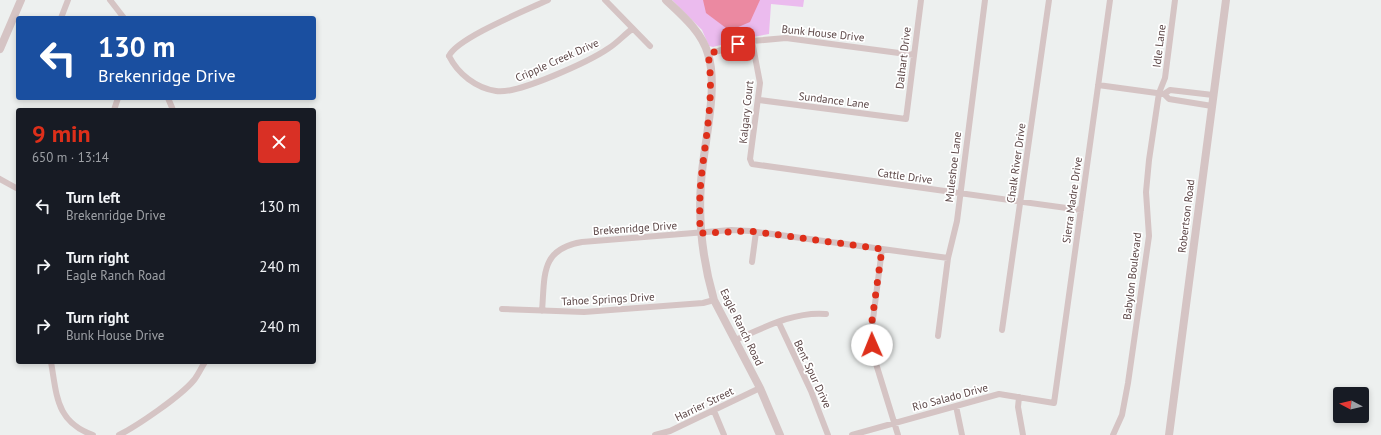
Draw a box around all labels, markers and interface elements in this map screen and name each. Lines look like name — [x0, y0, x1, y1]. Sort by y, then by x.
street label: Bunk House Drive — [781, 22, 866, 44]
street label: Idle Lane — [1149, 23, 1169, 68]
street label: Dalhart Drive — [892, 26, 914, 90]
pin — [721, 27, 755, 61]
text: 130 m — [98, 28, 175, 65]
icon: left — [32, 32, 84, 84]
icon: arrive — [727, 33, 749, 55]
street label: Cripple Creek Drive — [513, 35, 601, 85]
text: Brekenridge Drive — [98, 64, 236, 87]
street label: Kalgary Court — [736, 80, 756, 144]
street label: Sundance Lane — [798, 89, 870, 111]
text: 9 min — [32, 118, 91, 149]
button: close — [258, 121, 300, 163]
street label: Chalk River Drive — [1003, 122, 1029, 204]
street label: Muleshoe Lane — [942, 130, 964, 203]
text: 650 m · 13:14 — [32, 149, 109, 166]
street label: Sierra Madre Drive — [1059, 155, 1085, 244]
street label: Cattle Drive — [877, 165, 934, 187]
street label: Robertson Road — [1175, 178, 1197, 254]
text: Turn left — [66, 188, 120, 207]
icon: left — [32, 195, 54, 217]
text: 130 m — [259, 197, 300, 216]
text: Brekenridge Drive — [66, 207, 166, 224]
street label: Brekenridge Drive — [593, 218, 678, 238]
street label: Babylon Boulevard — [1120, 231, 1144, 321]
text: Turn right — [66, 248, 129, 267]
icon: right — [32, 255, 54, 277]
text: 240 m — [259, 257, 300, 276]
text: Eagle Ranch Road — [66, 267, 165, 284]
street label: Eagle Ranch Road — [717, 286, 767, 368]
street label: Tahoe Springs Drive — [561, 290, 655, 308]
text: Turn right — [66, 308, 129, 327]
icon: right — [32, 315, 54, 337]
text: 240 m — [259, 317, 300, 336]
position arrow — [851, 324, 893, 366]
text: Bunk House Drive — [66, 327, 164, 344]
street label: Bent Spur Drive — [791, 338, 835, 411]
street label: Rio Salado Drive — [911, 380, 990, 414]
street label: Harrier Street — [672, 384, 736, 424]
north arrow — [1333, 387, 1369, 423]
map controls — [1333, 387, 1369, 423]

